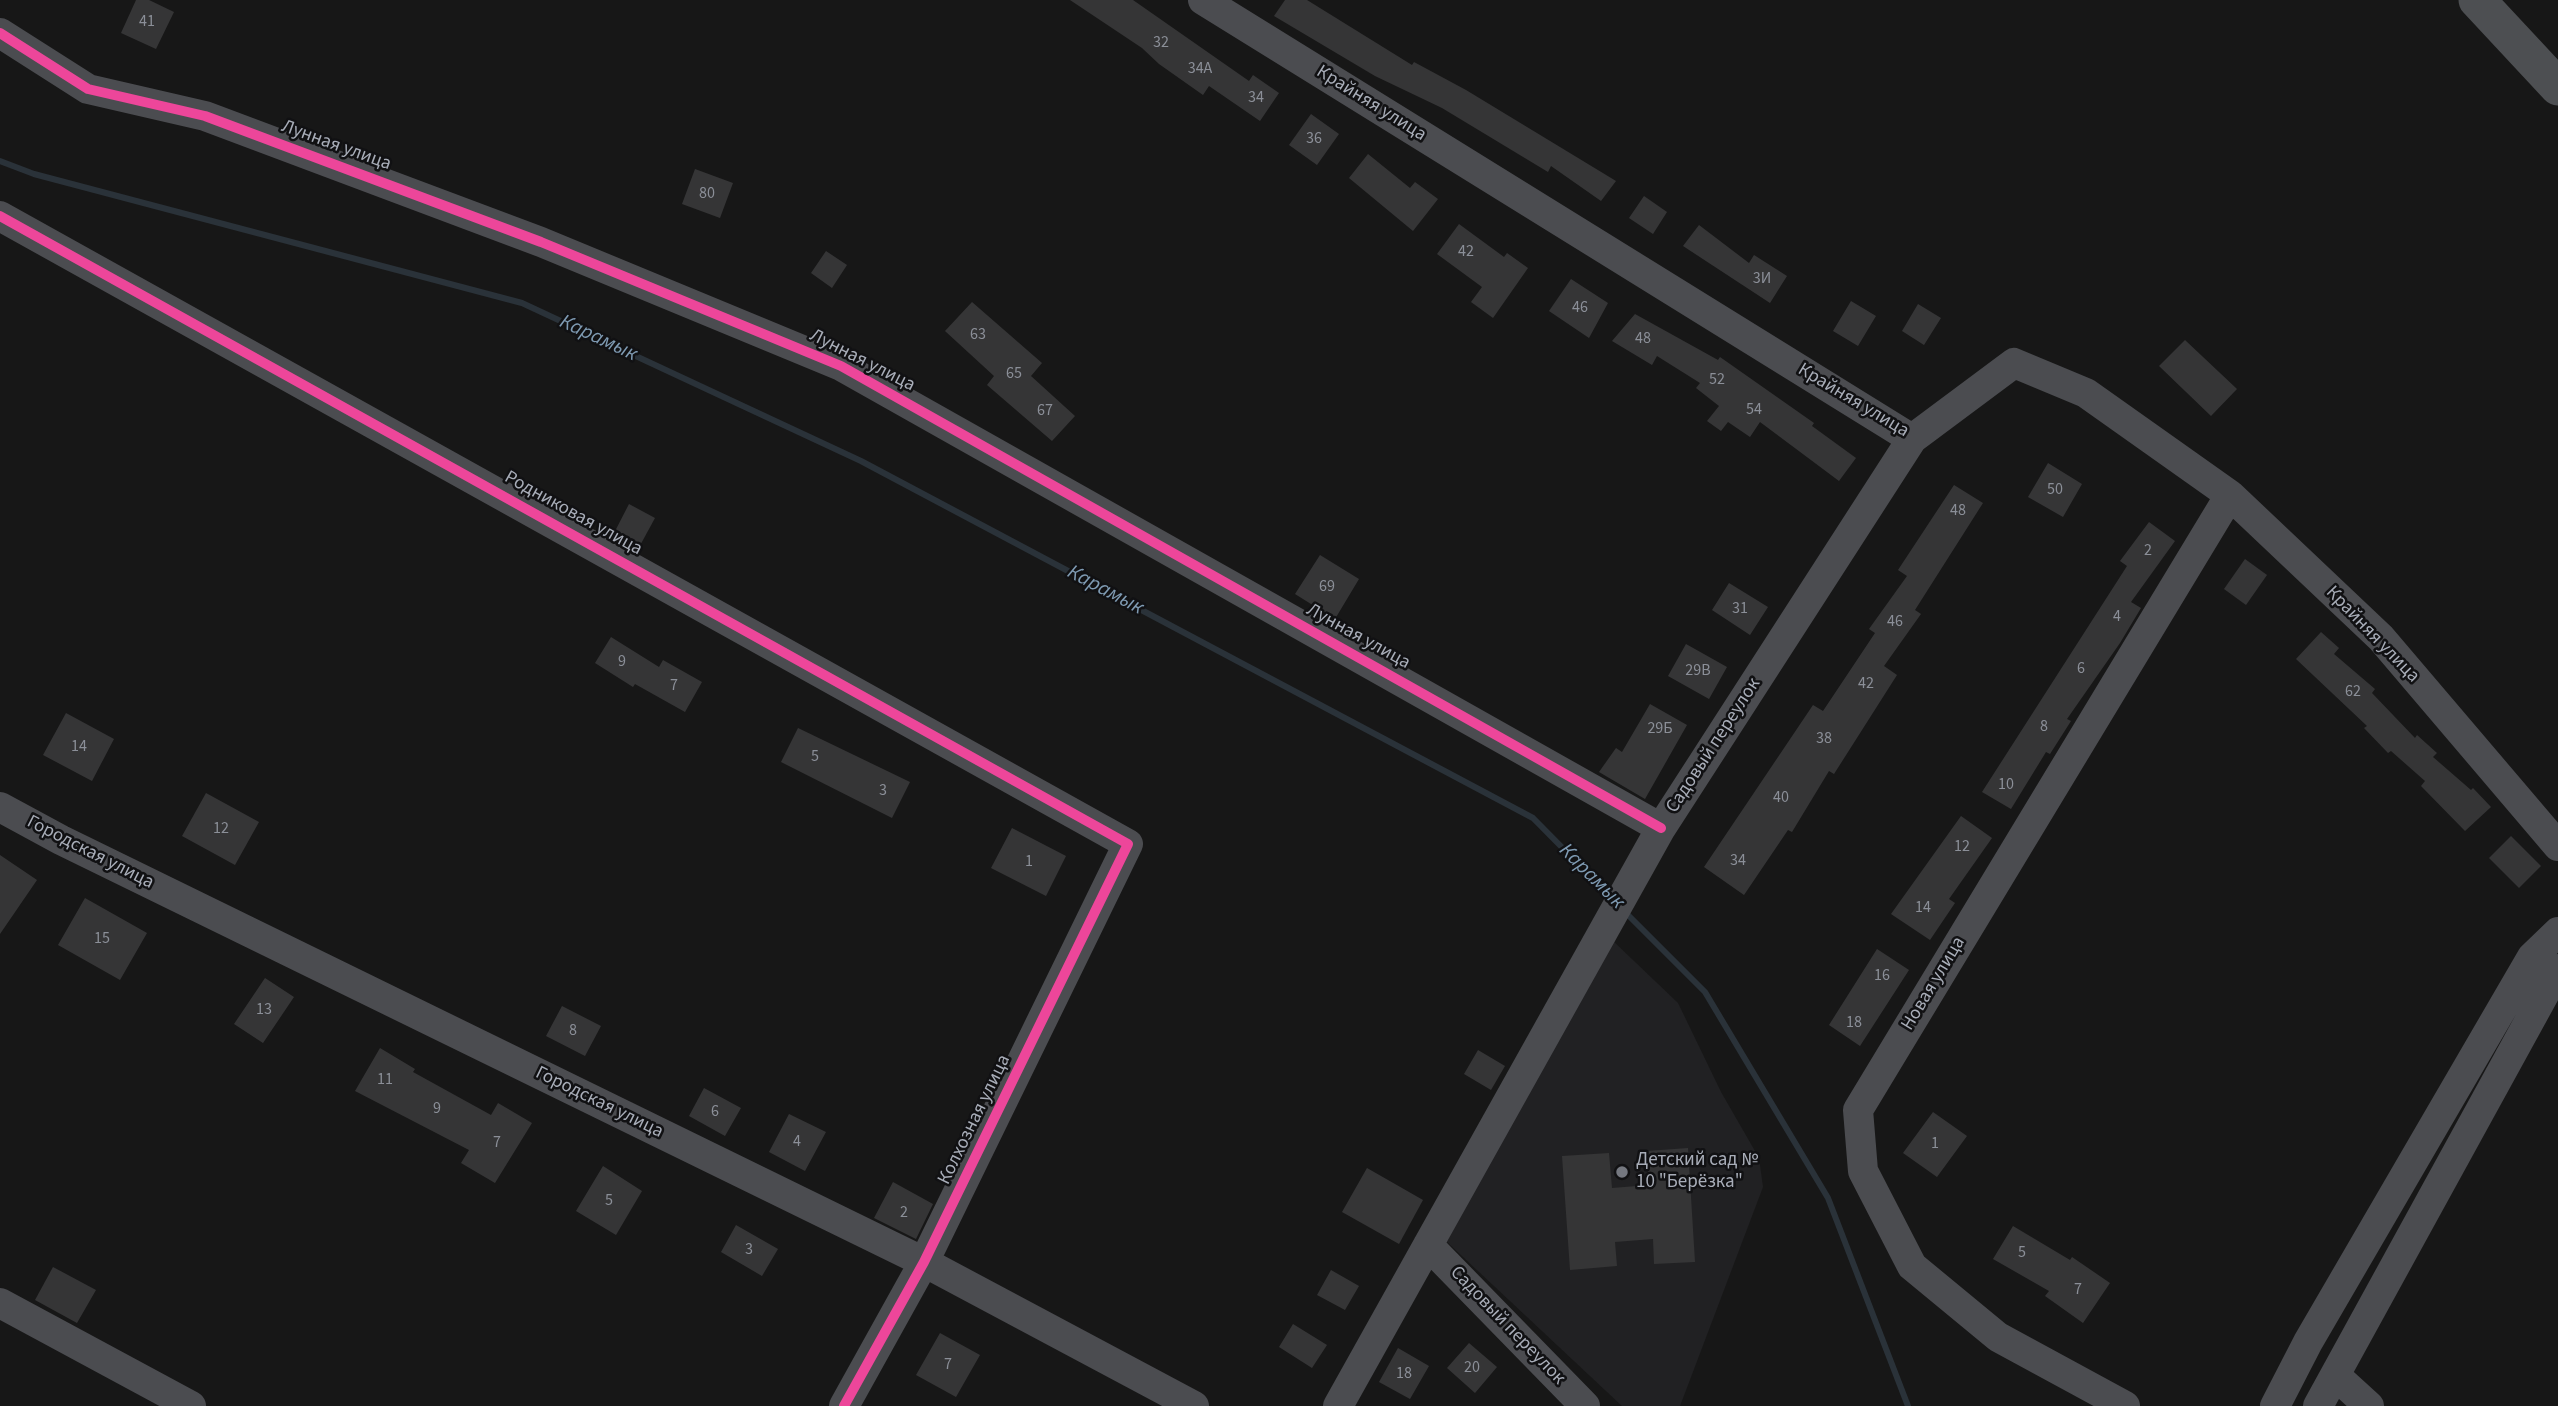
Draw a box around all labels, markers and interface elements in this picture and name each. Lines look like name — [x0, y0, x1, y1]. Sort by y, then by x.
house number: 41 — [139, 12, 155, 32]
house number: 32 — [1153, 33, 1169, 53]
house number: 34А — [1188, 59, 1212, 79]
street label: Крайняя улица — [1312, 61, 1430, 147]
house number: 34 — [1248, 88, 1264, 108]
street label: Лунная улица — [278, 116, 394, 176]
house number: 36 — [1306, 129, 1322, 149]
house number: 80 — [699, 184, 715, 204]
house number: 42 — [1458, 242, 1474, 262]
house number: 3И — [1753, 269, 1771, 289]
house number: 46 — [1572, 298, 1588, 318]
water label: Карамык — [555, 310, 641, 368]
street label: Лунная улица — [806, 325, 918, 397]
house number: 63 — [970, 325, 986, 345]
house number: 48 — [1635, 329, 1651, 349]
street label: Крайняя улица — [1793, 359, 1913, 443]
house number: 65 — [1006, 364, 1022, 384]
house number: 52 — [1709, 370, 1725, 390]
house number: 54 — [1746, 400, 1762, 420]
house number: 67 — [1037, 401, 1053, 421]
street label: Родниковая улица — [500, 467, 646, 561]
house number: 50 — [2047, 480, 2063, 500]
house number: 48 — [1950, 501, 1966, 521]
house number: 2 — [2144, 541, 2152, 561]
water label: Карамык — [1063, 560, 1147, 622]
house number: 69 — [1319, 577, 1335, 597]
street label: Крайняя улица — [2320, 582, 2424, 688]
street label: Лунная улица — [1302, 599, 1414, 675]
house number: 31 — [1732, 599, 1748, 619]
house number: 4 — [2113, 607, 2121, 627]
house number: 46 — [1887, 612, 1903, 632]
house number: 9 — [618, 652, 626, 672]
house number: 6 — [2077, 659, 2085, 679]
house number: 29В — [1685, 661, 1711, 681]
street label: Садовый переулок — [1662, 674, 1766, 818]
house number: 42 — [1858, 674, 1874, 694]
house number: 7 — [670, 676, 678, 696]
house number: 62 — [2345, 682, 2361, 702]
house number: 8 — [2040, 717, 2048, 737]
house number: 29Б — [1647, 719, 1673, 739]
house number: 38 — [1816, 729, 1832, 749]
house number: 14 — [71, 737, 87, 757]
house number: 5 — [811, 747, 819, 767]
house number: 10 — [1998, 775, 2014, 795]
house number: 3 — [879, 781, 887, 801]
house number: 40 — [1773, 788, 1789, 808]
street label: Городская улица — [23, 811, 157, 895]
house number: 12 — [213, 819, 229, 839]
house number: 12 — [1954, 837, 1970, 857]
water label: Карамык — [1553, 839, 1629, 915]
house number: 34 — [1730, 851, 1746, 871]
house number: 1 — [1025, 852, 1033, 872]
house number: 14 — [1915, 898, 1931, 918]
house number: 15 — [94, 929, 110, 949]
street label: Новая улица — [1897, 933, 1971, 1035]
house number: 16 — [1874, 966, 1890, 986]
house number: 13 — [256, 1000, 272, 1020]
house number: 18 — [1846, 1013, 1862, 1033]
house number: 8 — [569, 1021, 577, 1041]
street label: Колхозная улица — [934, 1051, 1016, 1189]
street label: Городская улица — [531, 1062, 667, 1144]
house number: 11 — [377, 1070, 393, 1090]
house number: 9 — [433, 1099, 441, 1119]
house number: 6 — [711, 1102, 719, 1122]
house number: 4 — [793, 1132, 801, 1152]
house number: 7 — [493, 1133, 501, 1153]
house number: 1 — [1931, 1134, 1939, 1154]
place label: Детский сад № 10 "Берёзка" — [1636, 1150, 1758, 1194]
marker: Детский сад № 10 "Берёзка" — [1614, 1164, 1630, 1180]
house number: 5 — [605, 1191, 613, 1211]
house number: 2 — [900, 1203, 908, 1223]
house number: 3 — [745, 1240, 753, 1260]
house number: 5 — [2018, 1243, 2026, 1263]
street label: Садовый переулок — [1444, 1262, 1570, 1390]
house number: 7 — [2074, 1280, 2082, 1300]
house number: 7 — [944, 1355, 952, 1375]
house number: 20 — [1464, 1358, 1480, 1378]
house number: 18 — [1396, 1364, 1412, 1384]

